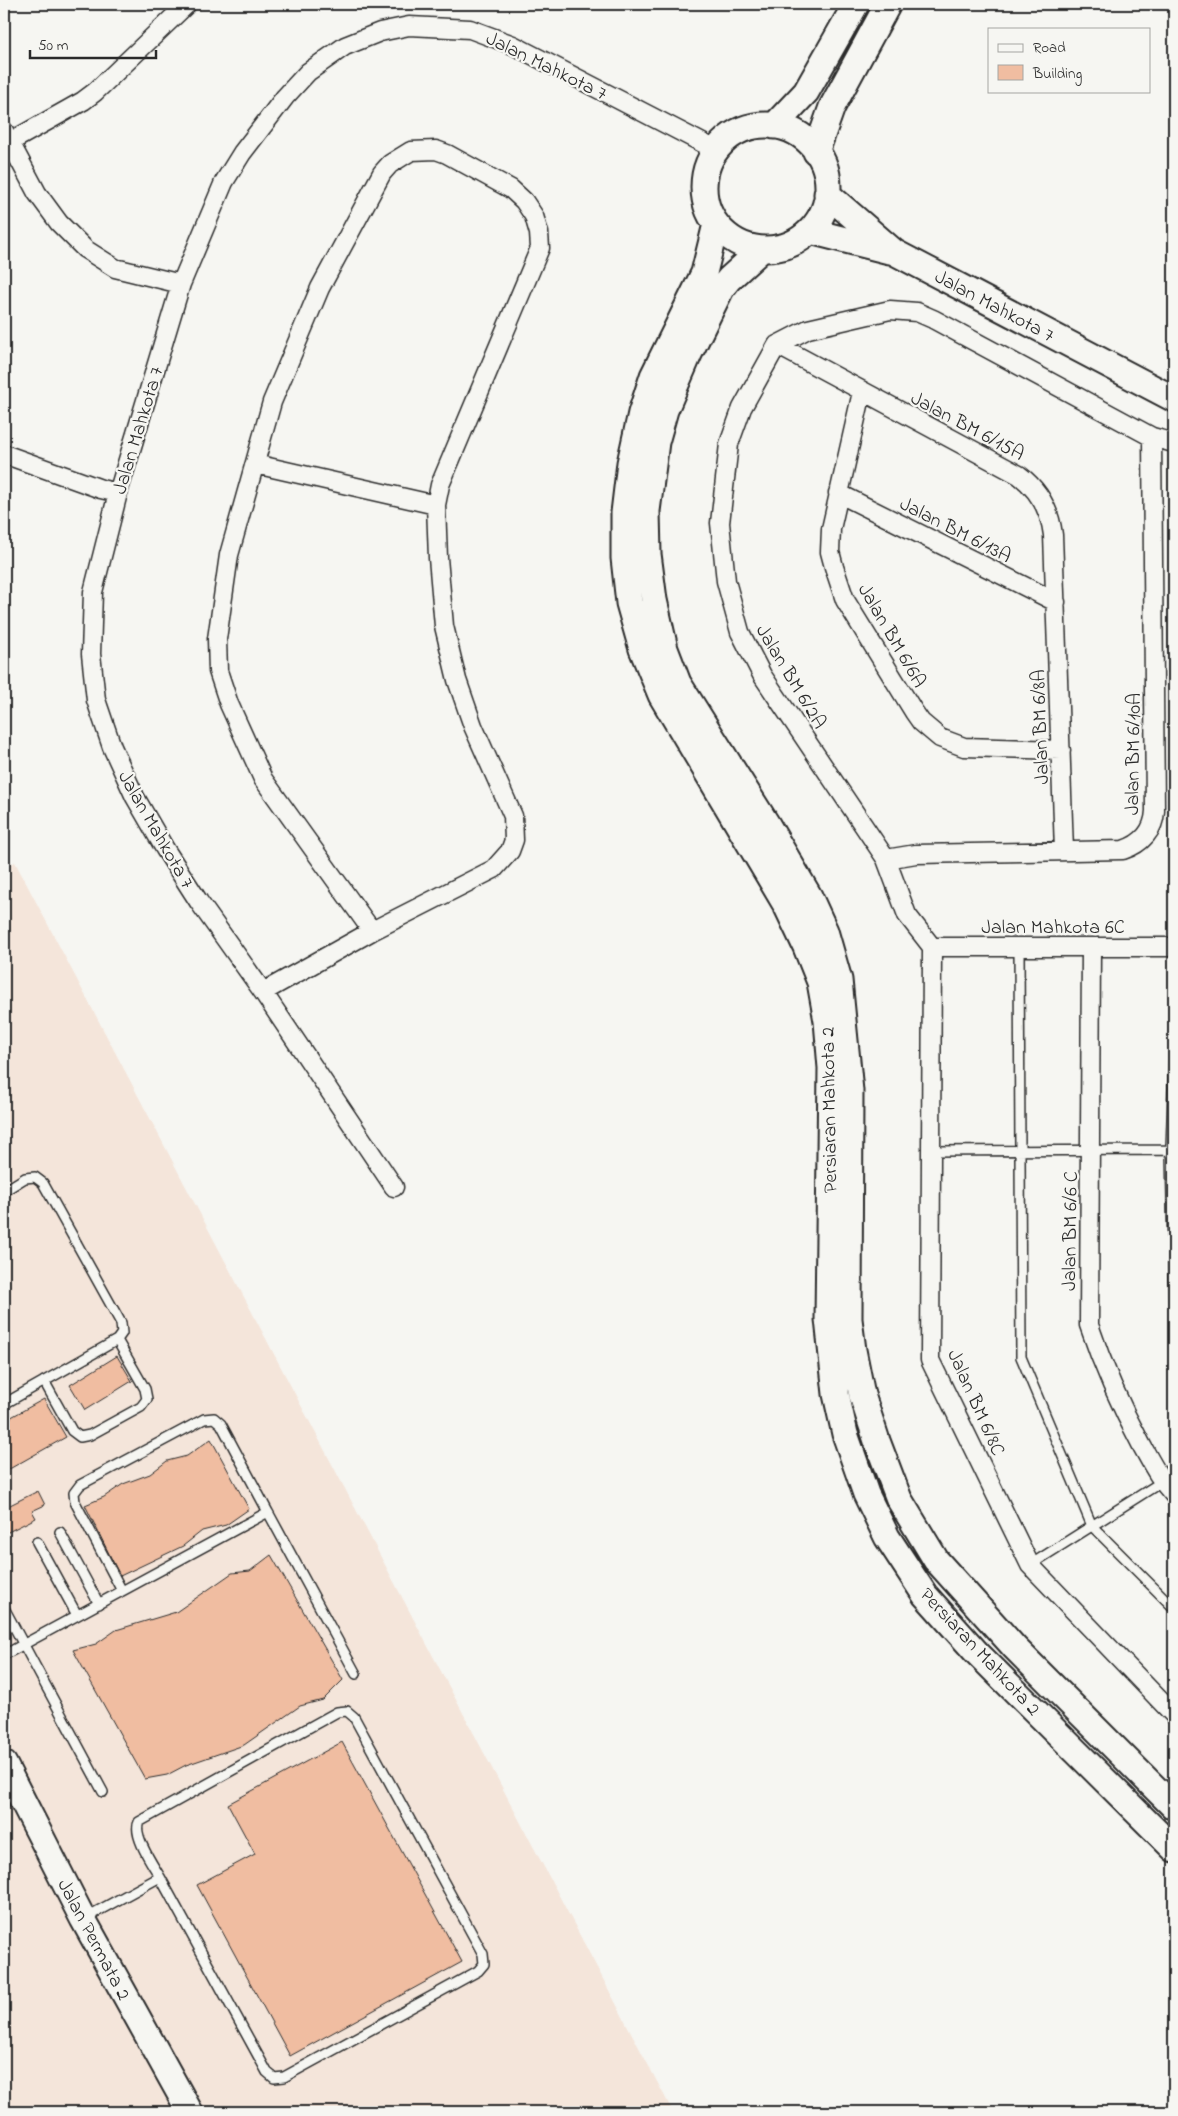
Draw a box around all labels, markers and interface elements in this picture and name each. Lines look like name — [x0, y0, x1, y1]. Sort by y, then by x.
street label: Jalan Mahkota 7 — [480, 25, 612, 109]
scale bar — [30, 28, 156, 60]
legend — [988, 28, 1150, 92]
text: 50 m — [38, 35, 69, 57]
text: Road — [1033, 37, 1066, 59]
text: Building — [1032, 63, 1082, 86]
street label: Jalan Mahkota 7 — [929, 263, 1059, 351]
street label: Jalan Mahkota 7 — [106, 363, 173, 498]
street label: Jalan BM 6/15A — [905, 385, 1029, 469]
street label: Jalan BM 6/13A — [894, 491, 1016, 572]
street label: Jalan BM 6/6A — [849, 579, 932, 694]
street label: Jalan BM 6/2A — [747, 619, 833, 735]
street label: Jalan BM 6/8A — [1025, 669, 1058, 785]
street label: Jalan BM 6/10A — [1119, 693, 1150, 816]
street label: Jalan Mahkota 7 — [109, 766, 200, 895]
street label: Jalan Mahkota 6C — [981, 914, 1125, 943]
street label: Persiaran Mahkota 2 — [815, 1027, 846, 1193]
street label: Jalan BM 6/6 C — [1056, 1171, 1087, 1291]
street label: Jalan BM 6/8C — [938, 1345, 1011, 1461]
street label: Persiaran Mahkota 2 — [912, 1582, 1046, 1723]
street label: Jalan Permata 2 — [49, 1874, 137, 2006]

